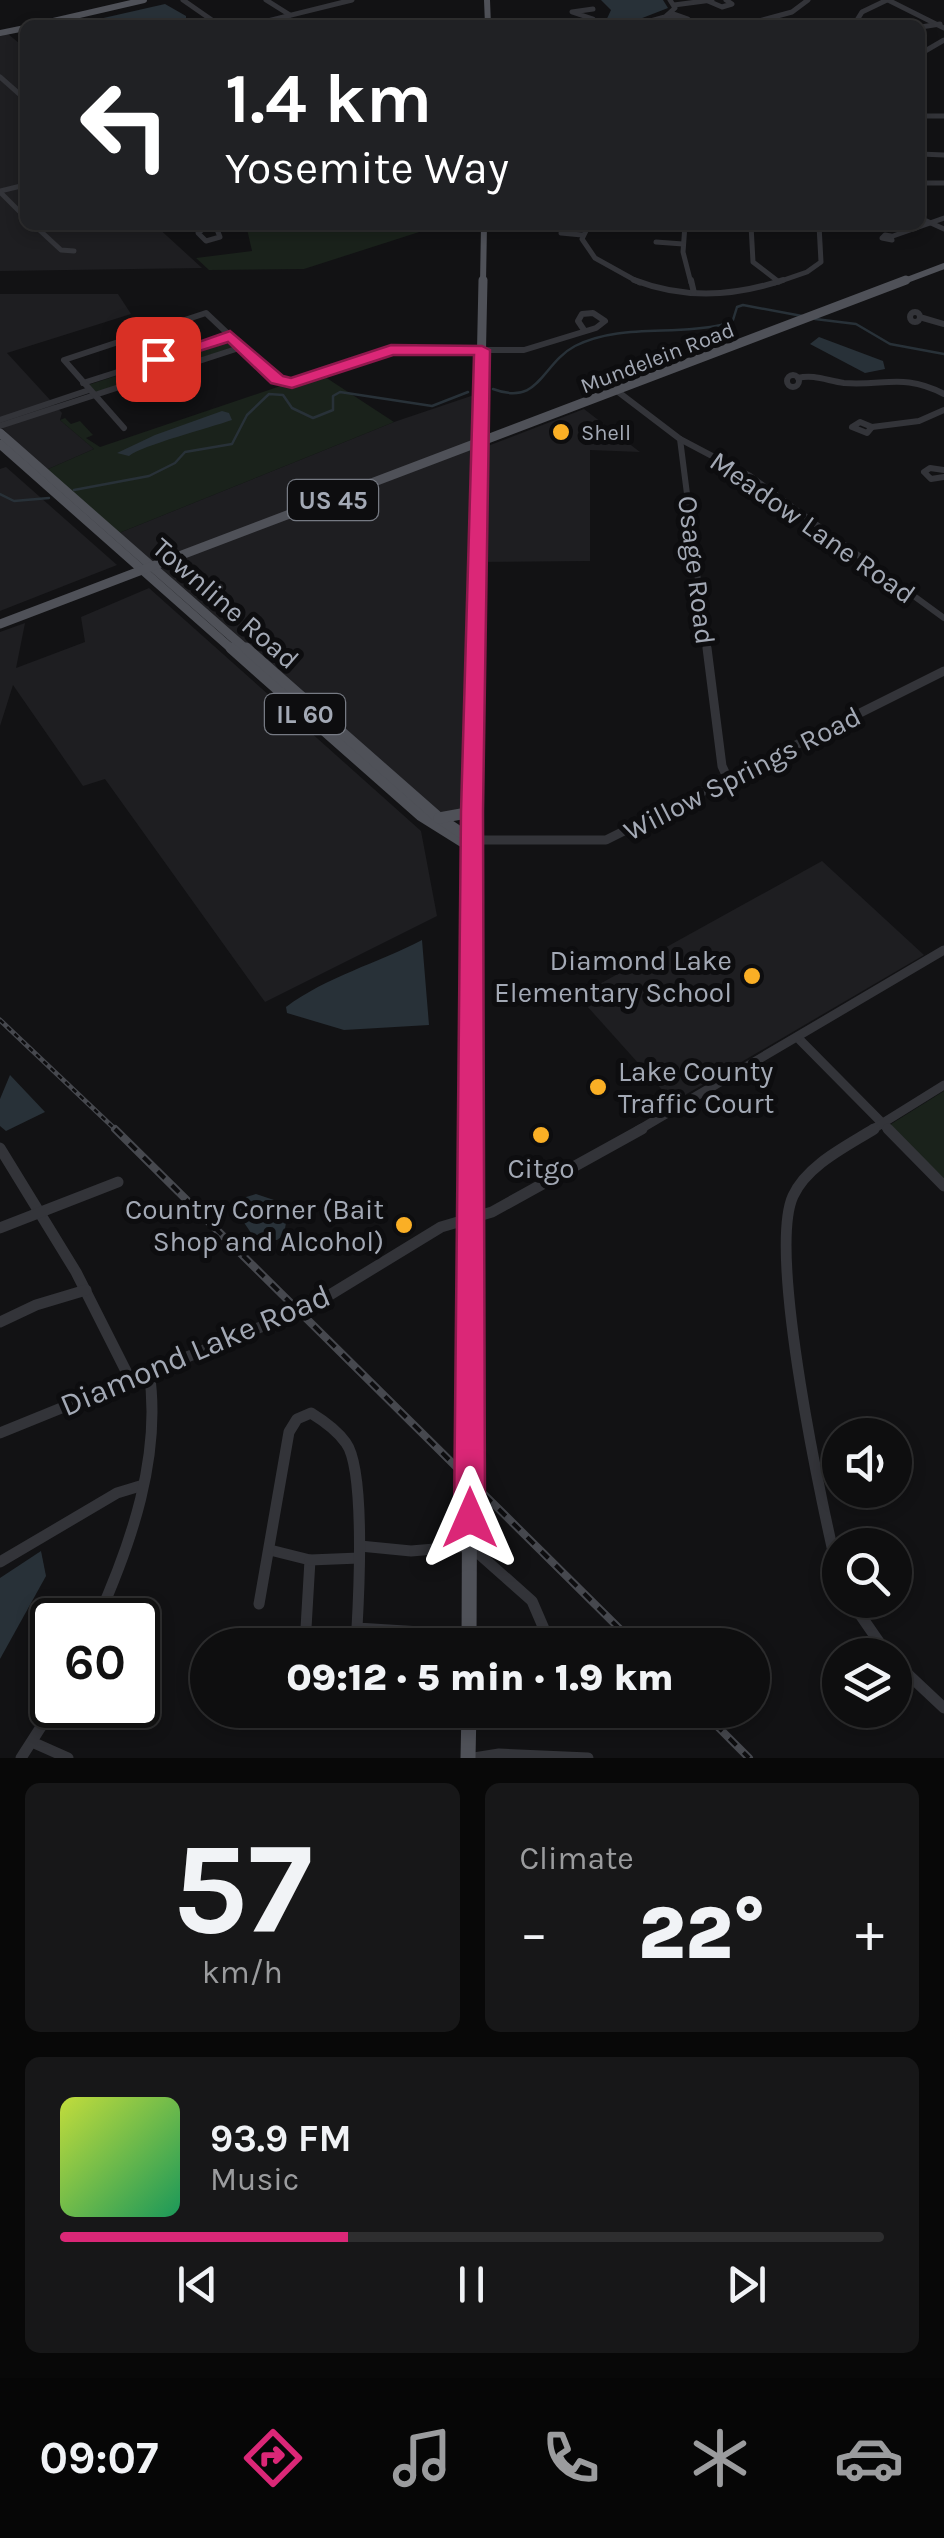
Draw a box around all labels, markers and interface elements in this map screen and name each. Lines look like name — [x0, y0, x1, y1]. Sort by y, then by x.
text: 1.4 km — [225, 58, 432, 140]
icon: left — [60, 60, 190, 190]
text: Yosemite Way — [225, 142, 509, 194]
pin — [116, 317, 201, 402]
street label: Mundelein Road — [577, 317, 738, 399]
icon: arrive — [131, 332, 186, 387]
place label: Shell — [581, 420, 631, 446]
marker: Shell — [550, 421, 572, 443]
street label: Meadow Lane Road — [704, 444, 922, 611]
road number: US 45 — [288, 480, 378, 520]
street label: Osage Road — [671, 494, 722, 646]
street label: Townline Road — [146, 531, 305, 676]
road number: IL 60 — [265, 694, 345, 734]
street label: Willow Springs Road — [618, 699, 866, 848]
place label: Diamond Lake Elementary School — [494, 944, 732, 1009]
marker: Diamond Lake Elementary School — [741, 965, 763, 987]
place label: Lake County Traffic Court — [618, 1055, 774, 1120]
marker: Lake County Traffic Court — [587, 1076, 609, 1098]
marker: Citgo — [530, 1124, 552, 1146]
place label: Citgo — [507, 1152, 575, 1185]
place label: Country Corner (Bait Shop and Alcohol) — [125, 1193, 384, 1258]
marker: Country Corner (Bait Shop and Alcohol) — [393, 1214, 415, 1236]
street label: Diamond Lake Road — [55, 1277, 336, 1424]
map controls — [822, 1418, 912, 1728]
button: sound — [822, 1418, 912, 1508]
position arrow — [418, 1466, 522, 1570]
button: search — [822, 1528, 912, 1618]
speed limit sign: 60 — [30, 1598, 160, 1728]
button: layers — [822, 1638, 912, 1728]
text: 09:12 · 5 min · 1.9 km — [286, 1655, 674, 1700]
text: 57 — [172, 1813, 312, 1965]
text: Climate — [520, 1840, 634, 1877]
text: 22° — [638, 1889, 766, 1977]
text: − — [520, 1901, 548, 1965]
text: + — [855, 1901, 884, 1965]
text: km/h — [202, 1954, 283, 1991]
text: 93.9 FM — [210, 2116, 352, 2161]
text: Music — [210, 2161, 299, 2198]
icon: previous — [170, 2257, 225, 2312]
icon: pause — [444, 2257, 499, 2312]
icon: next — [719, 2257, 774, 2312]
icon: directions — [238, 2423, 308, 2493]
icon: music — [387, 2423, 457, 2493]
icon: phone — [536, 2423, 606, 2493]
icon: climate — [685, 2423, 755, 2493]
icon: car — [834, 2423, 904, 2493]
text: 09:07 — [40, 2432, 158, 2484]

